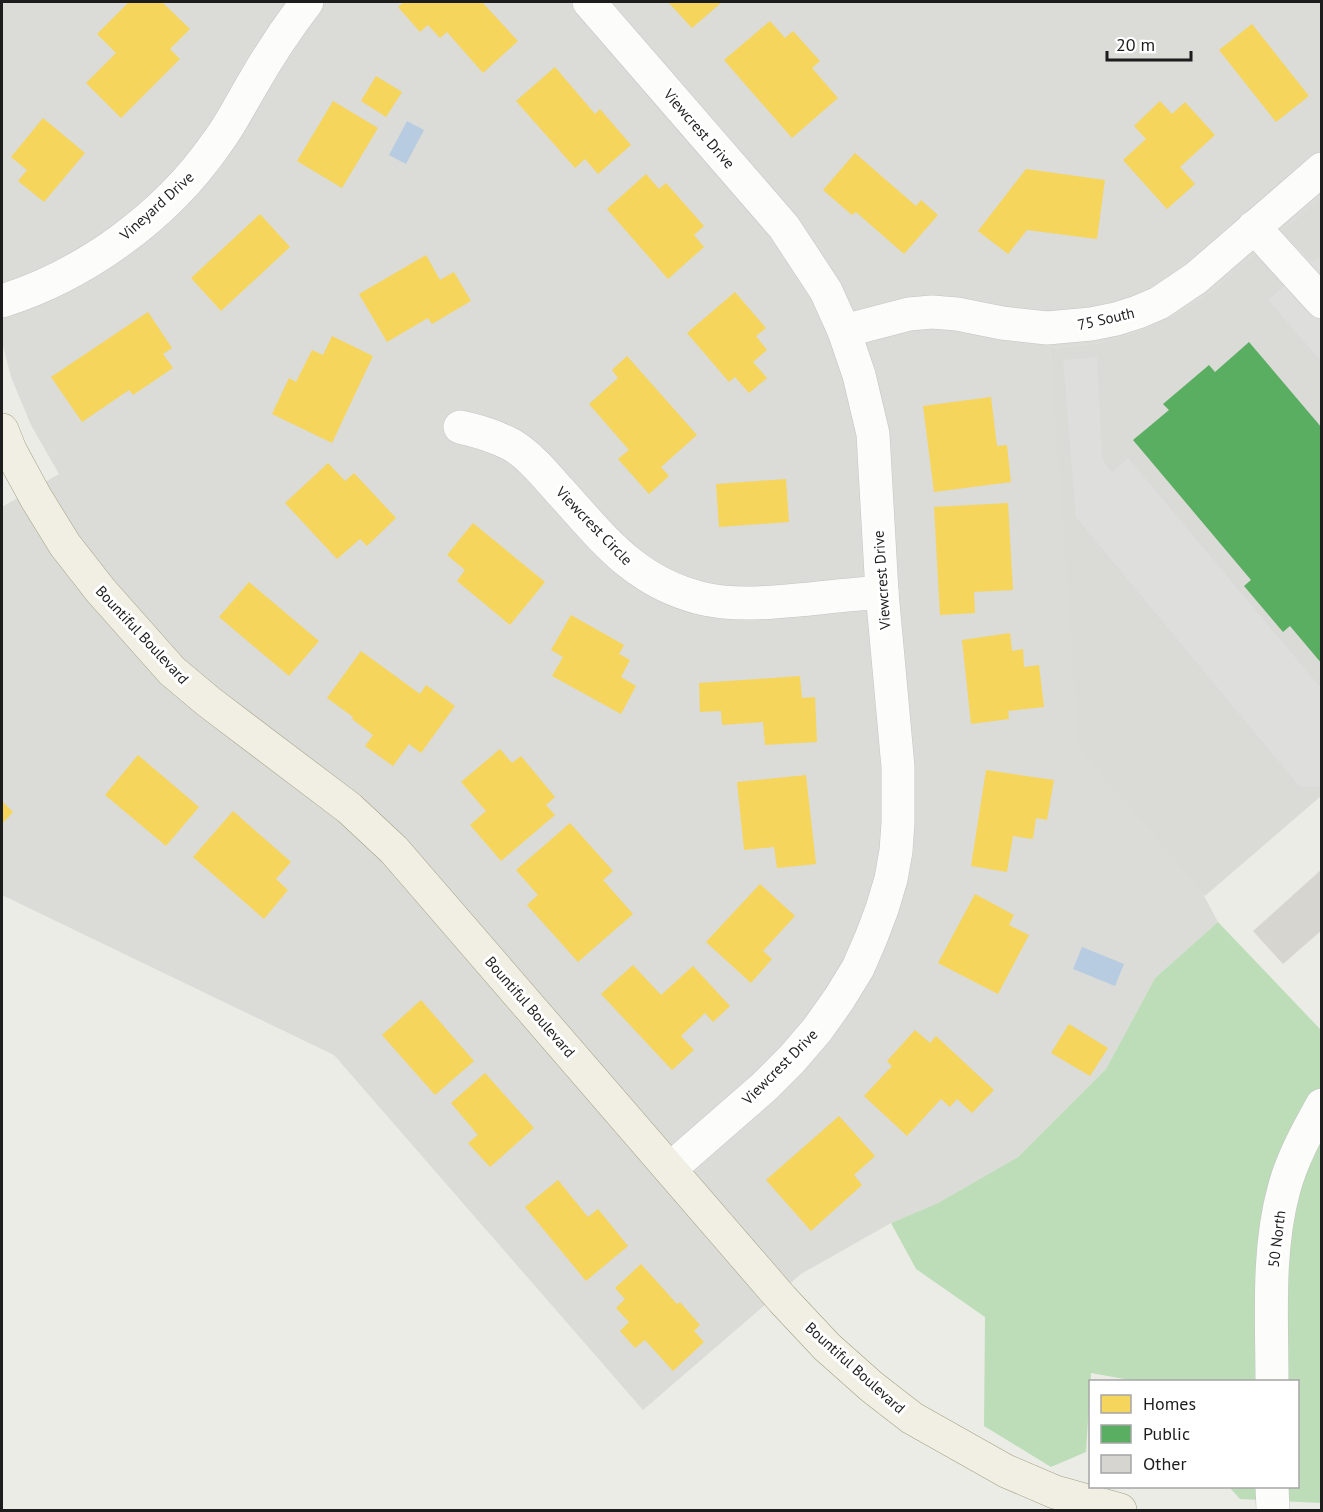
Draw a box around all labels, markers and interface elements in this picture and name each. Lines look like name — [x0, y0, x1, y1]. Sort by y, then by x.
scale bar — [1107, 24, 1191, 62]
text: 20 m — [1116, 33, 1155, 56]
street label: Viewcrest Drive — [659, 84, 739, 172]
street label: Vineyard Drive — [115, 167, 198, 245]
street label: 75 South — [1076, 303, 1136, 334]
street label: Viewcrest Circle — [551, 482, 637, 569]
street label: Viewcrest Drive — [869, 530, 895, 631]
street label: Bountiful Boulevard — [92, 581, 193, 688]
street label: Bountiful Boulevard — [481, 952, 579, 1061]
street label: Viewcrest Drive — [737, 1025, 821, 1109]
street label: 50 North — [1264, 1209, 1289, 1269]
street label: Bountiful Boulevard — [801, 1318, 909, 1417]
legend — [1089, 1380, 1299, 1488]
text: Homes — [1143, 1392, 1196, 1415]
text: Public — [1143, 1422, 1190, 1445]
text: Other — [1143, 1452, 1187, 1475]

